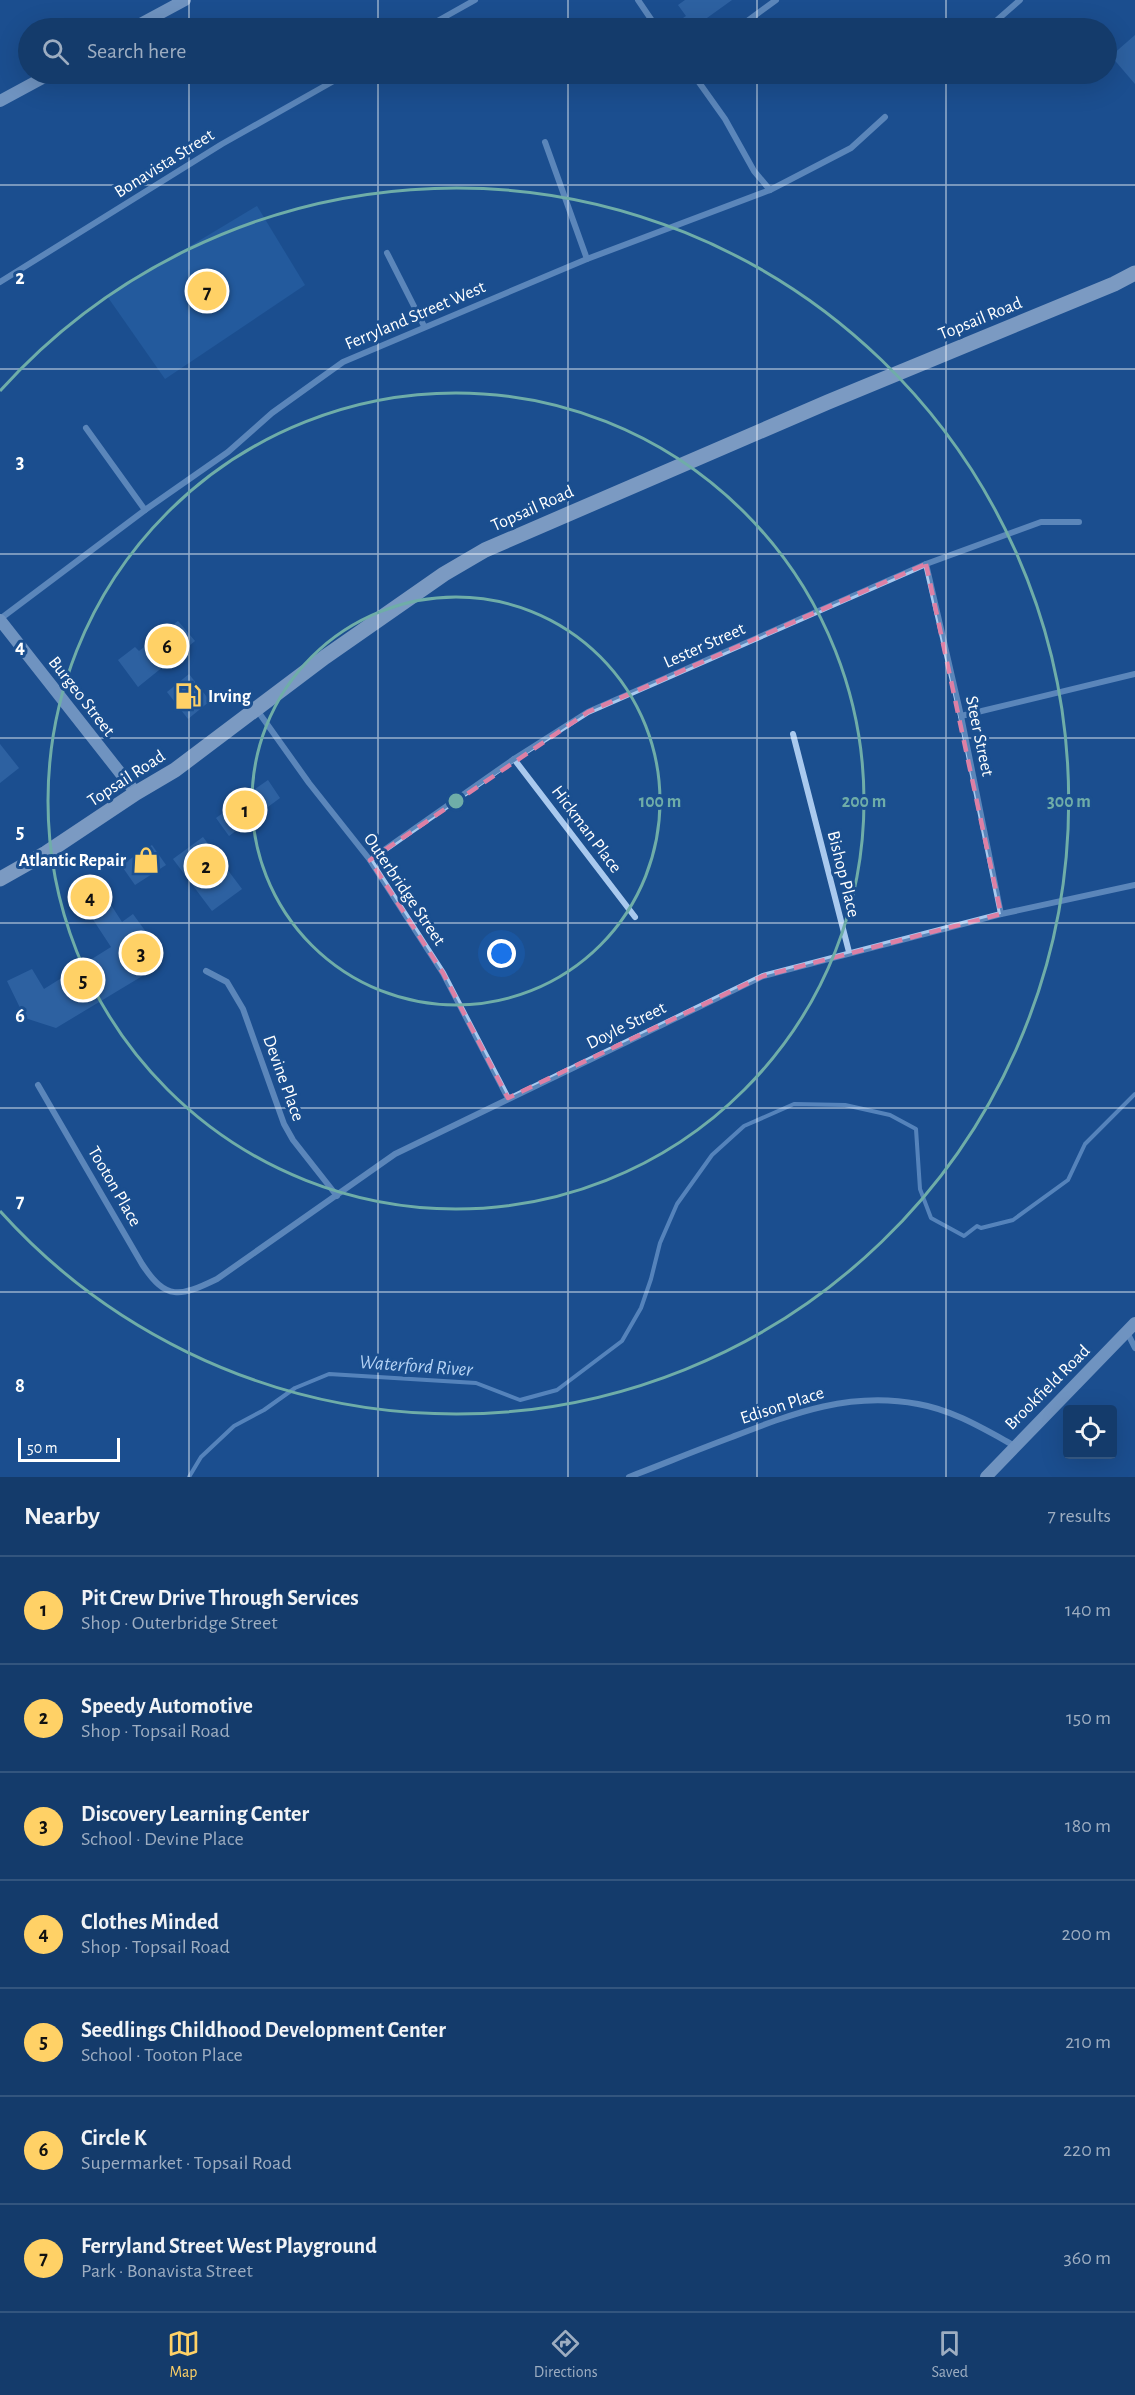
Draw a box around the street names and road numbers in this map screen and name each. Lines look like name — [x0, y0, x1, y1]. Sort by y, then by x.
street label: Bonavista Street — [112, 126, 218, 202]
street label: Ferryland Street West — [343, 278, 488, 354]
street label: Topsail Road — [936, 294, 1025, 344]
street label: Topsail Road — [488, 483, 576, 535]
street label: Lester Street — [661, 620, 748, 672]
street label: Burgeo Street — [45, 653, 118, 740]
street label: Steer Street — [962, 694, 996, 778]
street label: Topsail Road — [85, 747, 168, 810]
street label: Hickman Place — [548, 783, 625, 877]
street label: Bishop Place — [824, 829, 862, 919]
street label: Outerbridge Street — [360, 830, 448, 949]
street label: Doyle Street — [584, 999, 669, 1053]
street label: Devine Place — [259, 1033, 307, 1124]
street label: Tooton Place — [84, 1143, 144, 1230]
street label: Brookfield Road — [1002, 1342, 1094, 1434]
street label: Edison Place — [738, 1384, 826, 1428]

